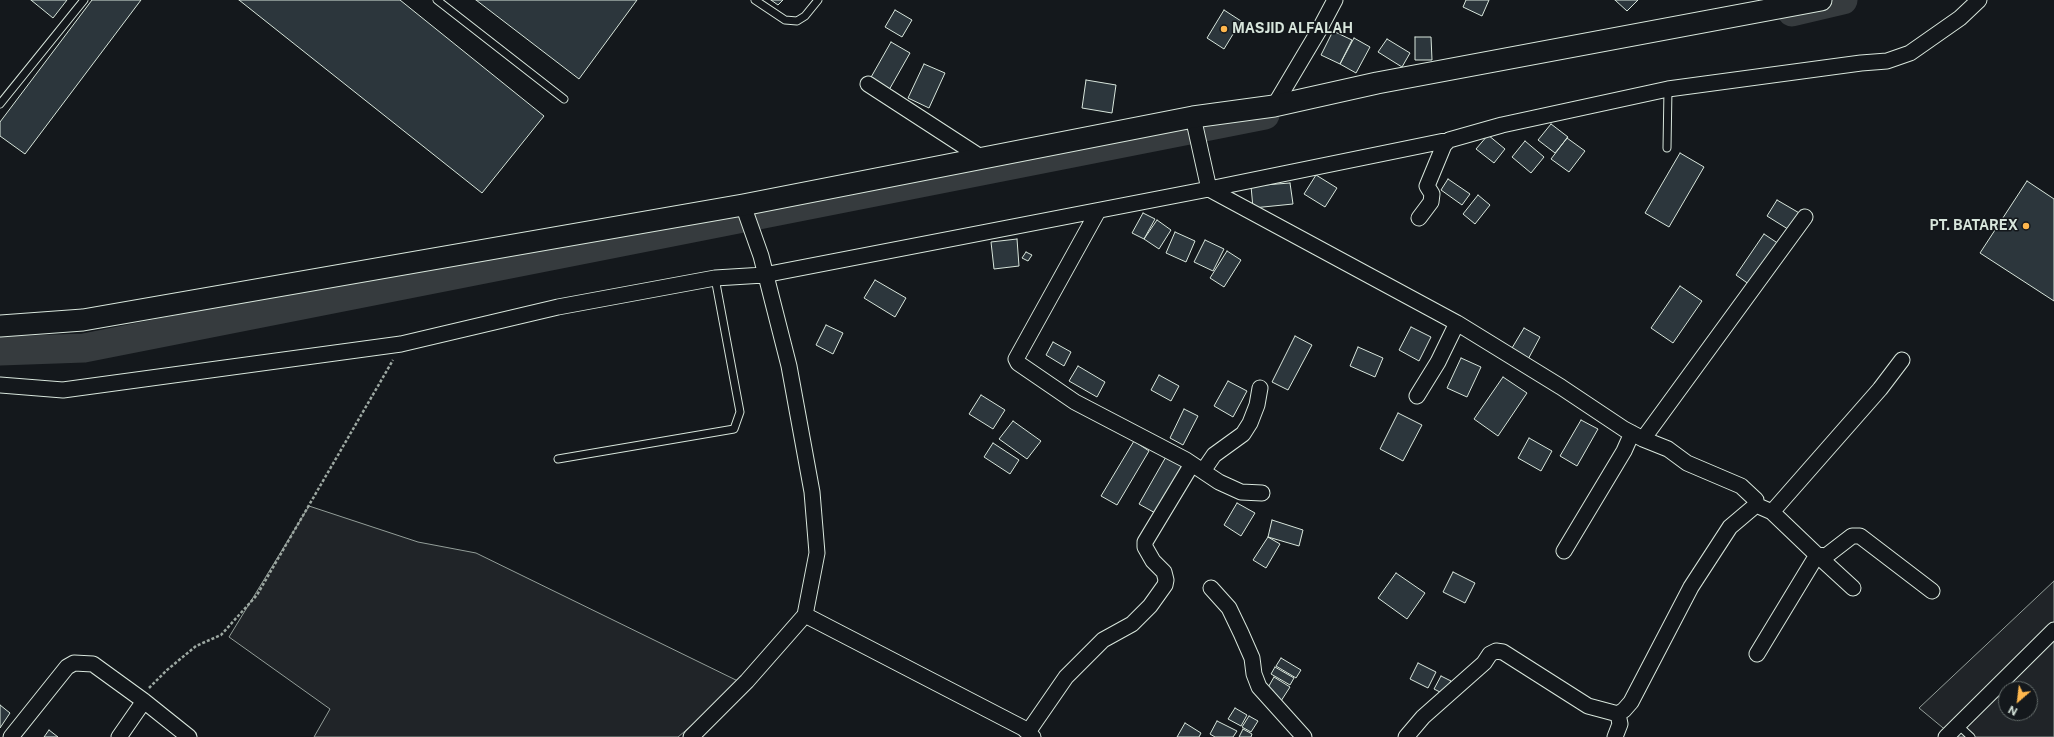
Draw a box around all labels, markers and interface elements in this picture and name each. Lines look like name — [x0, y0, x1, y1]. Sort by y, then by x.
place label: MASJID ALFALAH — [1232, 21, 1353, 37]
marker: MASJID ALFALAH — [1219, 24, 1229, 34]
place label: PT. BATAREX — [1930, 218, 2018, 234]
marker: PT. BATAREX — [2021, 221, 2031, 231]
north arrow — [1998, 681, 2038, 721]
text: N — [2006, 703, 2019, 718]

